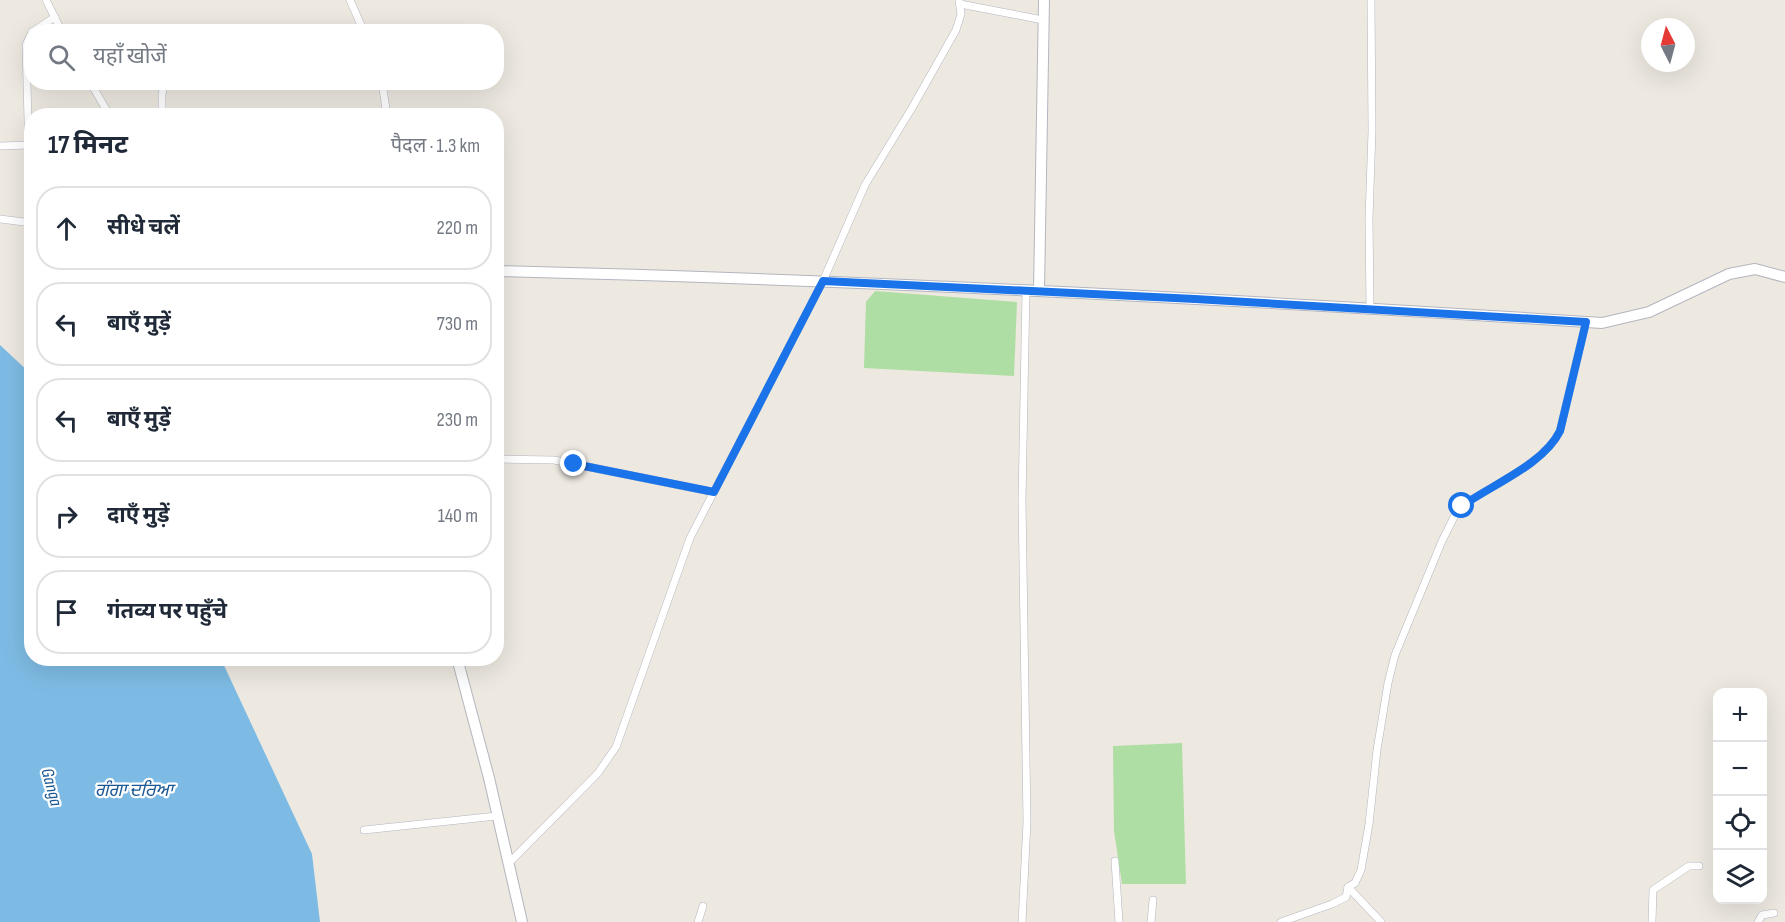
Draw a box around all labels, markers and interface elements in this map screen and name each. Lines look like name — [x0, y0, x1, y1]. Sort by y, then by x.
north arrow — [1641, 18, 1695, 72]
search box — [24, 24, 504, 90]
icon: search — [45, 41, 78, 74]
text: यहाँ खोजें — [93, 43, 167, 70]
text: 17 मिनट — [48, 130, 128, 161]
text: पैदल · 1.3 km — [391, 134, 480, 158]
icon: ahead — [50, 212, 83, 245]
text: सीधे चलें — [107, 214, 180, 241]
text: 220 m — [437, 216, 478, 240]
icon: left — [50, 308, 83, 341]
text: बाएँ मुड़ें — [107, 310, 171, 337]
text: 730 m — [437, 312, 478, 336]
icon: left — [50, 404, 83, 437]
text: बाएँ मुड़ें — [107, 406, 171, 433]
text: 230 m — [436, 408, 478, 432]
route end — [560, 450, 586, 476]
route start — [1448, 492, 1474, 518]
icon: right — [50, 500, 83, 533]
text: दाएँ मुड़ें — [107, 502, 170, 529]
text: 140 m — [438, 504, 478, 528]
icon: arrive — [50, 596, 83, 629]
text: गंतव्य पर पहुँचे — [107, 598, 227, 625]
map controls — [1713, 688, 1767, 904]
button: + — [1713, 688, 1767, 742]
button: − — [1713, 742, 1767, 796]
water label: Ganga — [36, 766, 67, 809]
water label: ਗੰਗਾ ਦਰਿਆ — [95, 779, 176, 801]
button: locate — [1713, 796, 1767, 850]
button: layers — [1713, 850, 1767, 904]

